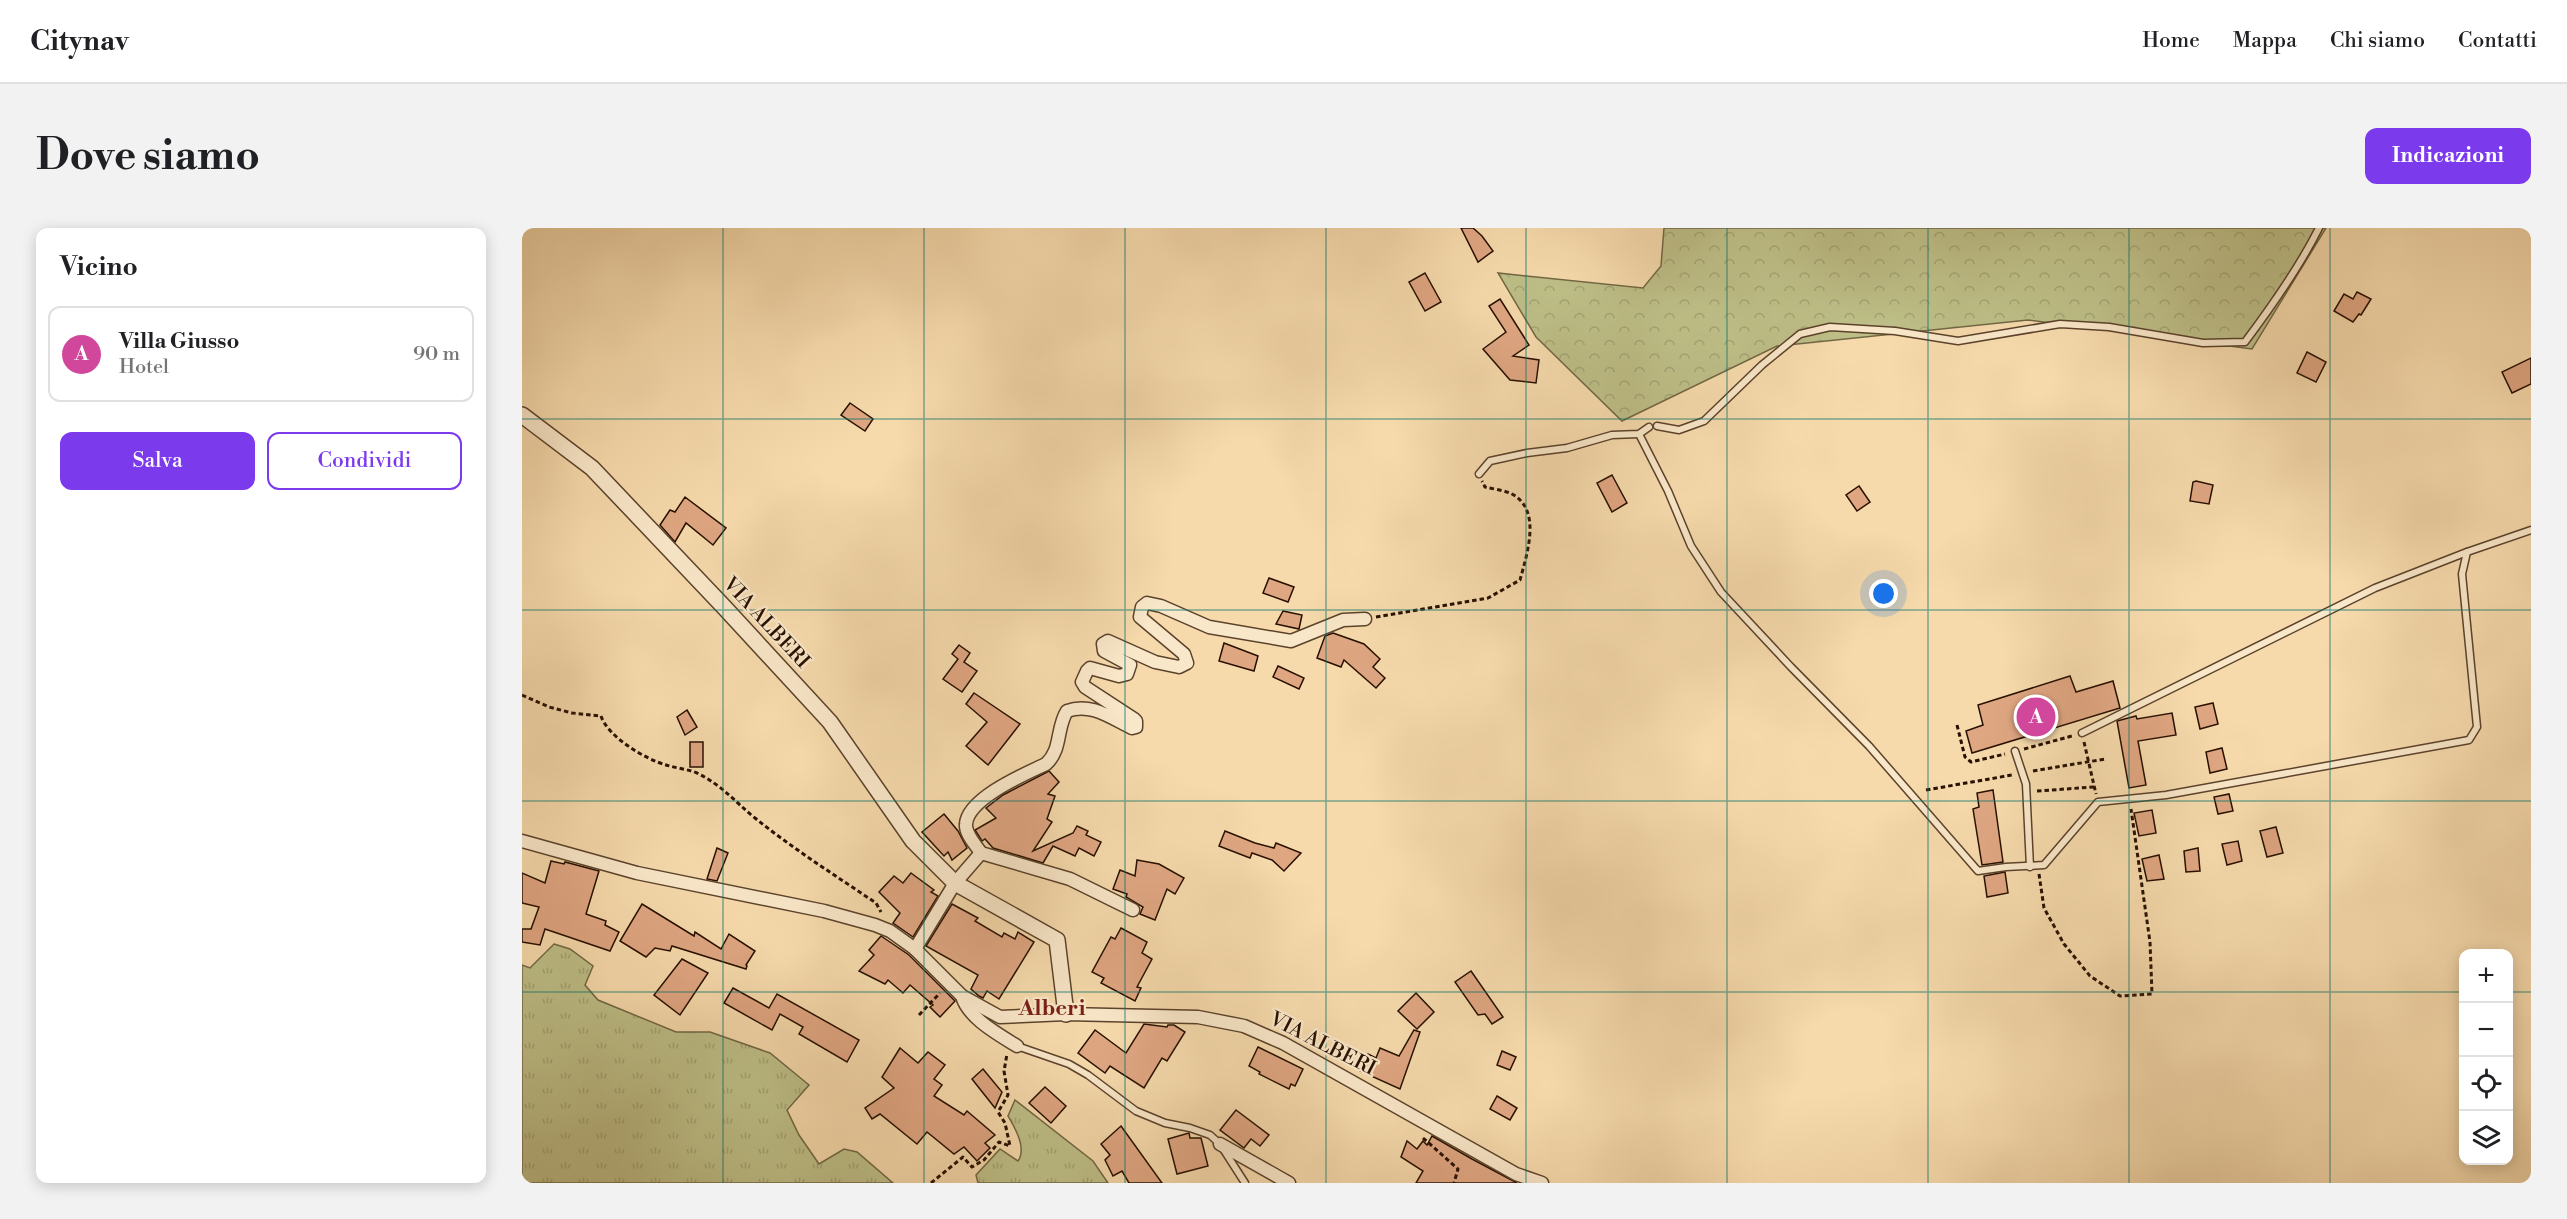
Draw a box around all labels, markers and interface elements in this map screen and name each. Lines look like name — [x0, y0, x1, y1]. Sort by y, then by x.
text: Citynav — [30, 24, 129, 59]
text: Home — [2142, 28, 2200, 54]
text: Mappa — [2233, 28, 2297, 54]
text: Chi siamo — [2330, 28, 2425, 54]
text: Contatti — [2458, 28, 2537, 54]
button: Indicazioni — [2365, 128, 2531, 184]
text: Dove siamo — [36, 130, 260, 183]
text: Vicino — [60, 251, 138, 283]
text: Villa Giusso — [119, 328, 240, 355]
text: A — [74, 342, 89, 367]
text: 90 m — [413, 342, 460, 367]
text: Hotel — [119, 355, 169, 380]
button: Salva — [60, 432, 255, 490]
button: Condividi — [267, 432, 462, 490]
street label: VIA ALBERI — [717, 571, 815, 674]
your location — [1869, 579, 1898, 608]
pin: A — [2016, 694, 2056, 740]
map controls — [2459, 949, 2513, 1165]
button: + — [2459, 949, 2513, 1003]
district label: Alberi — [1017, 995, 1086, 1022]
button: − — [2459, 1003, 2513, 1057]
street label: VIA ALBERI — [1264, 1006, 1380, 1082]
button: locate — [2459, 1057, 2513, 1111]
button: layers — [2459, 1111, 2513, 1165]

